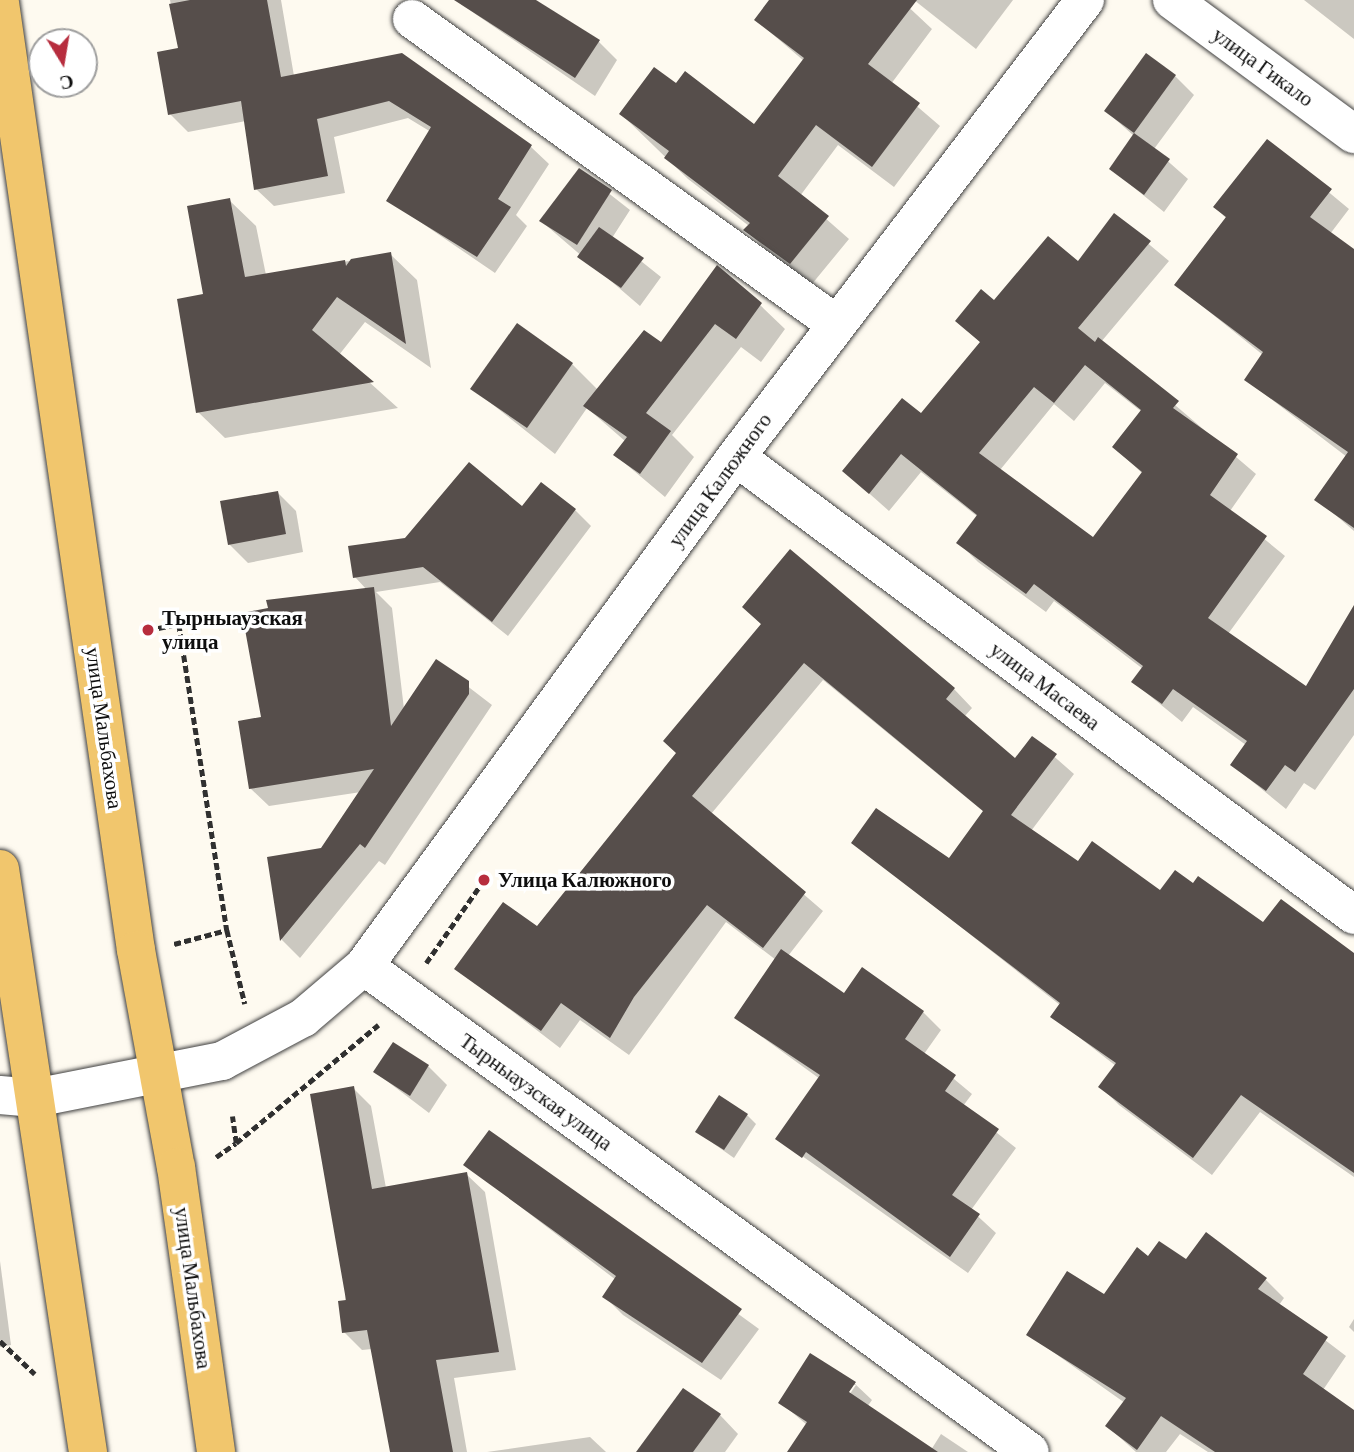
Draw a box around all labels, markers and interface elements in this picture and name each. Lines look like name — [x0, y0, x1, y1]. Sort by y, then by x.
street label: улица Гикало — [1208, 22, 1318, 112]
north arrow — [28, 28, 98, 98]
text: С — [58, 71, 75, 94]
street label: улица Калюжного — [663, 408, 777, 552]
place label: Тырныаузская улица — [162, 605, 303, 655]
marker: Тырныаузская улица — [140, 622, 156, 638]
street label: улица Масаева — [985, 637, 1105, 735]
street label: улица Мальбахова — [80, 645, 128, 811]
place label: Улица Калюжного — [498, 867, 672, 893]
marker: Улица Калюжного — [476, 872, 492, 888]
street label: Тырныаузская улица — [455, 1028, 617, 1156]
street label: улица Мальбахова — [169, 1205, 217, 1371]

